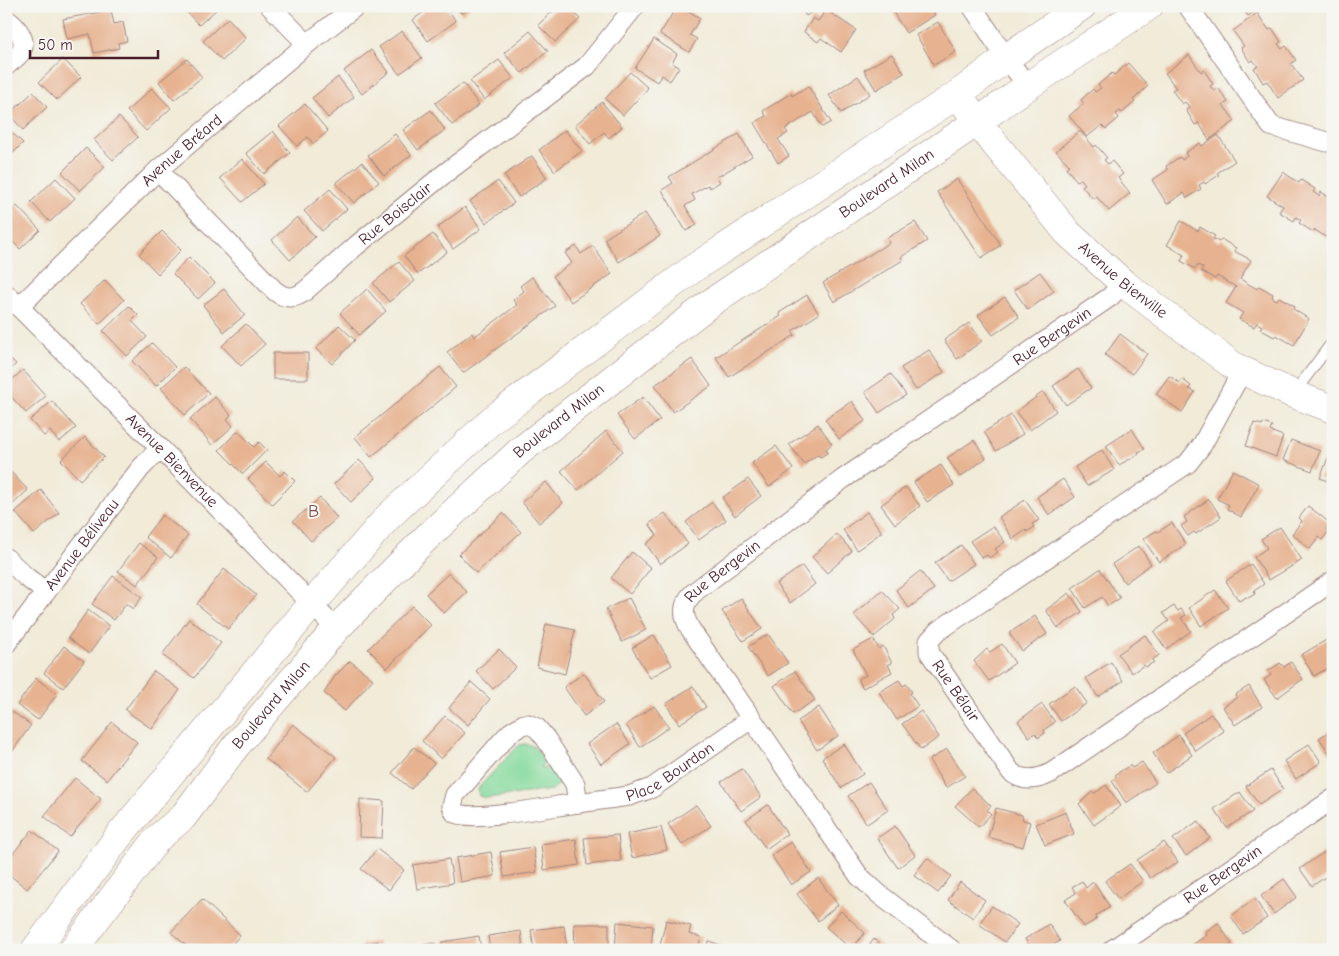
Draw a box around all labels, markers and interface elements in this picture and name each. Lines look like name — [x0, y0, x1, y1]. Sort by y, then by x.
scale bar — [30, 28, 158, 60]
text: 50 m — [38, 36, 73, 54]
street label: Avenue Bréard — [138, 111, 226, 190]
street label: Boulevard Milan — [836, 145, 937, 222]
street label: Rue Boisclair — [355, 178, 436, 249]
street label: Avenue Bienville — [1075, 238, 1171, 322]
street label: Rue Bergevin — [1010, 303, 1095, 369]
street label: Boulevard Milan — [510, 380, 608, 462]
street label: Avenue Bienvenue — [122, 410, 222, 511]
street label: Avenue Béliveau — [41, 496, 123, 594]
district label: B — [308, 501, 320, 522]
street label: Rue Bergevin — [680, 536, 764, 606]
street label: Boulevard Milan — [228, 657, 314, 753]
street label: Rue Bélair — [928, 657, 983, 726]
street label: Place Bourdon — [624, 739, 717, 805]
street label: Rue Bergevin — [1180, 841, 1265, 907]

